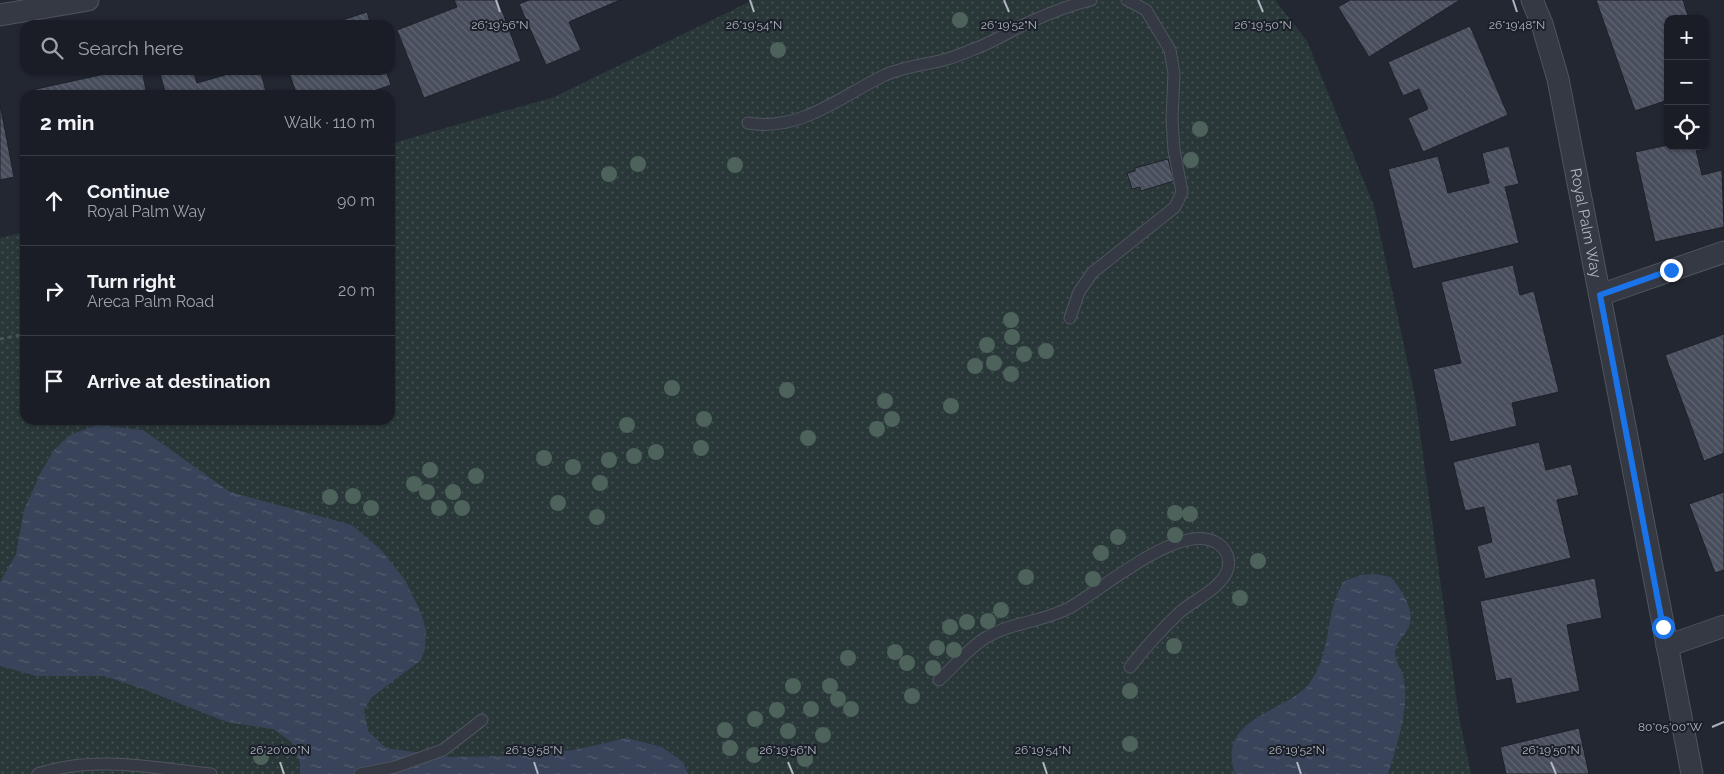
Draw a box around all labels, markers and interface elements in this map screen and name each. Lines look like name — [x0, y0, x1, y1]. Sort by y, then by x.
map controls — [1664, 15, 1709, 150]
button: + — [1664, 15, 1709, 60]
text: 26°19'56"N — [471, 18, 529, 32]
text: 26°19'54"N — [726, 18, 782, 32]
text: 26°19'52"N — [981, 18, 1037, 32]
text: 26°19'50"N — [1234, 18, 1292, 32]
text: 26°19'48"N — [1489, 18, 1545, 32]
search box — [20, 20, 395, 75]
icon: search — [38, 34, 66, 62]
text: Search here — [78, 37, 184, 59]
button: − — [1664, 60, 1709, 105]
button: locate — [1664, 105, 1709, 150]
text: 2 min — [40, 110, 94, 135]
text: Walk · 110 m — [284, 113, 375, 132]
street label: Royal Palm Way — [1566, 167, 1605, 279]
text: Continue — [87, 180, 170, 202]
icon: ahead — [40, 187, 68, 215]
text: 90 m — [337, 191, 375, 210]
text: Royal Palm Way — [87, 202, 206, 221]
route end — [1660, 259, 1683, 282]
text: Turn right — [87, 270, 176, 292]
icon: right — [40, 277, 68, 305]
text: 20 m — [338, 281, 375, 300]
text: Areca Palm Road — [87, 292, 214, 311]
icon: arrive — [40, 367, 68, 395]
text: Arrive at destination — [87, 370, 271, 392]
route start — [1652, 616, 1675, 639]
text: 80°05'00"W — [1638, 720, 1702, 734]
text: 26°20'00"N — [250, 743, 310, 757]
text: 26°19'58"N — [505, 743, 563, 757]
text: 26°19'56"N — [759, 743, 817, 757]
text: 26°19'54"N — [1015, 743, 1071, 757]
text: 26°19'52"N — [1269, 743, 1325, 757]
text: 26°19'50"N — [1522, 743, 1580, 757]

